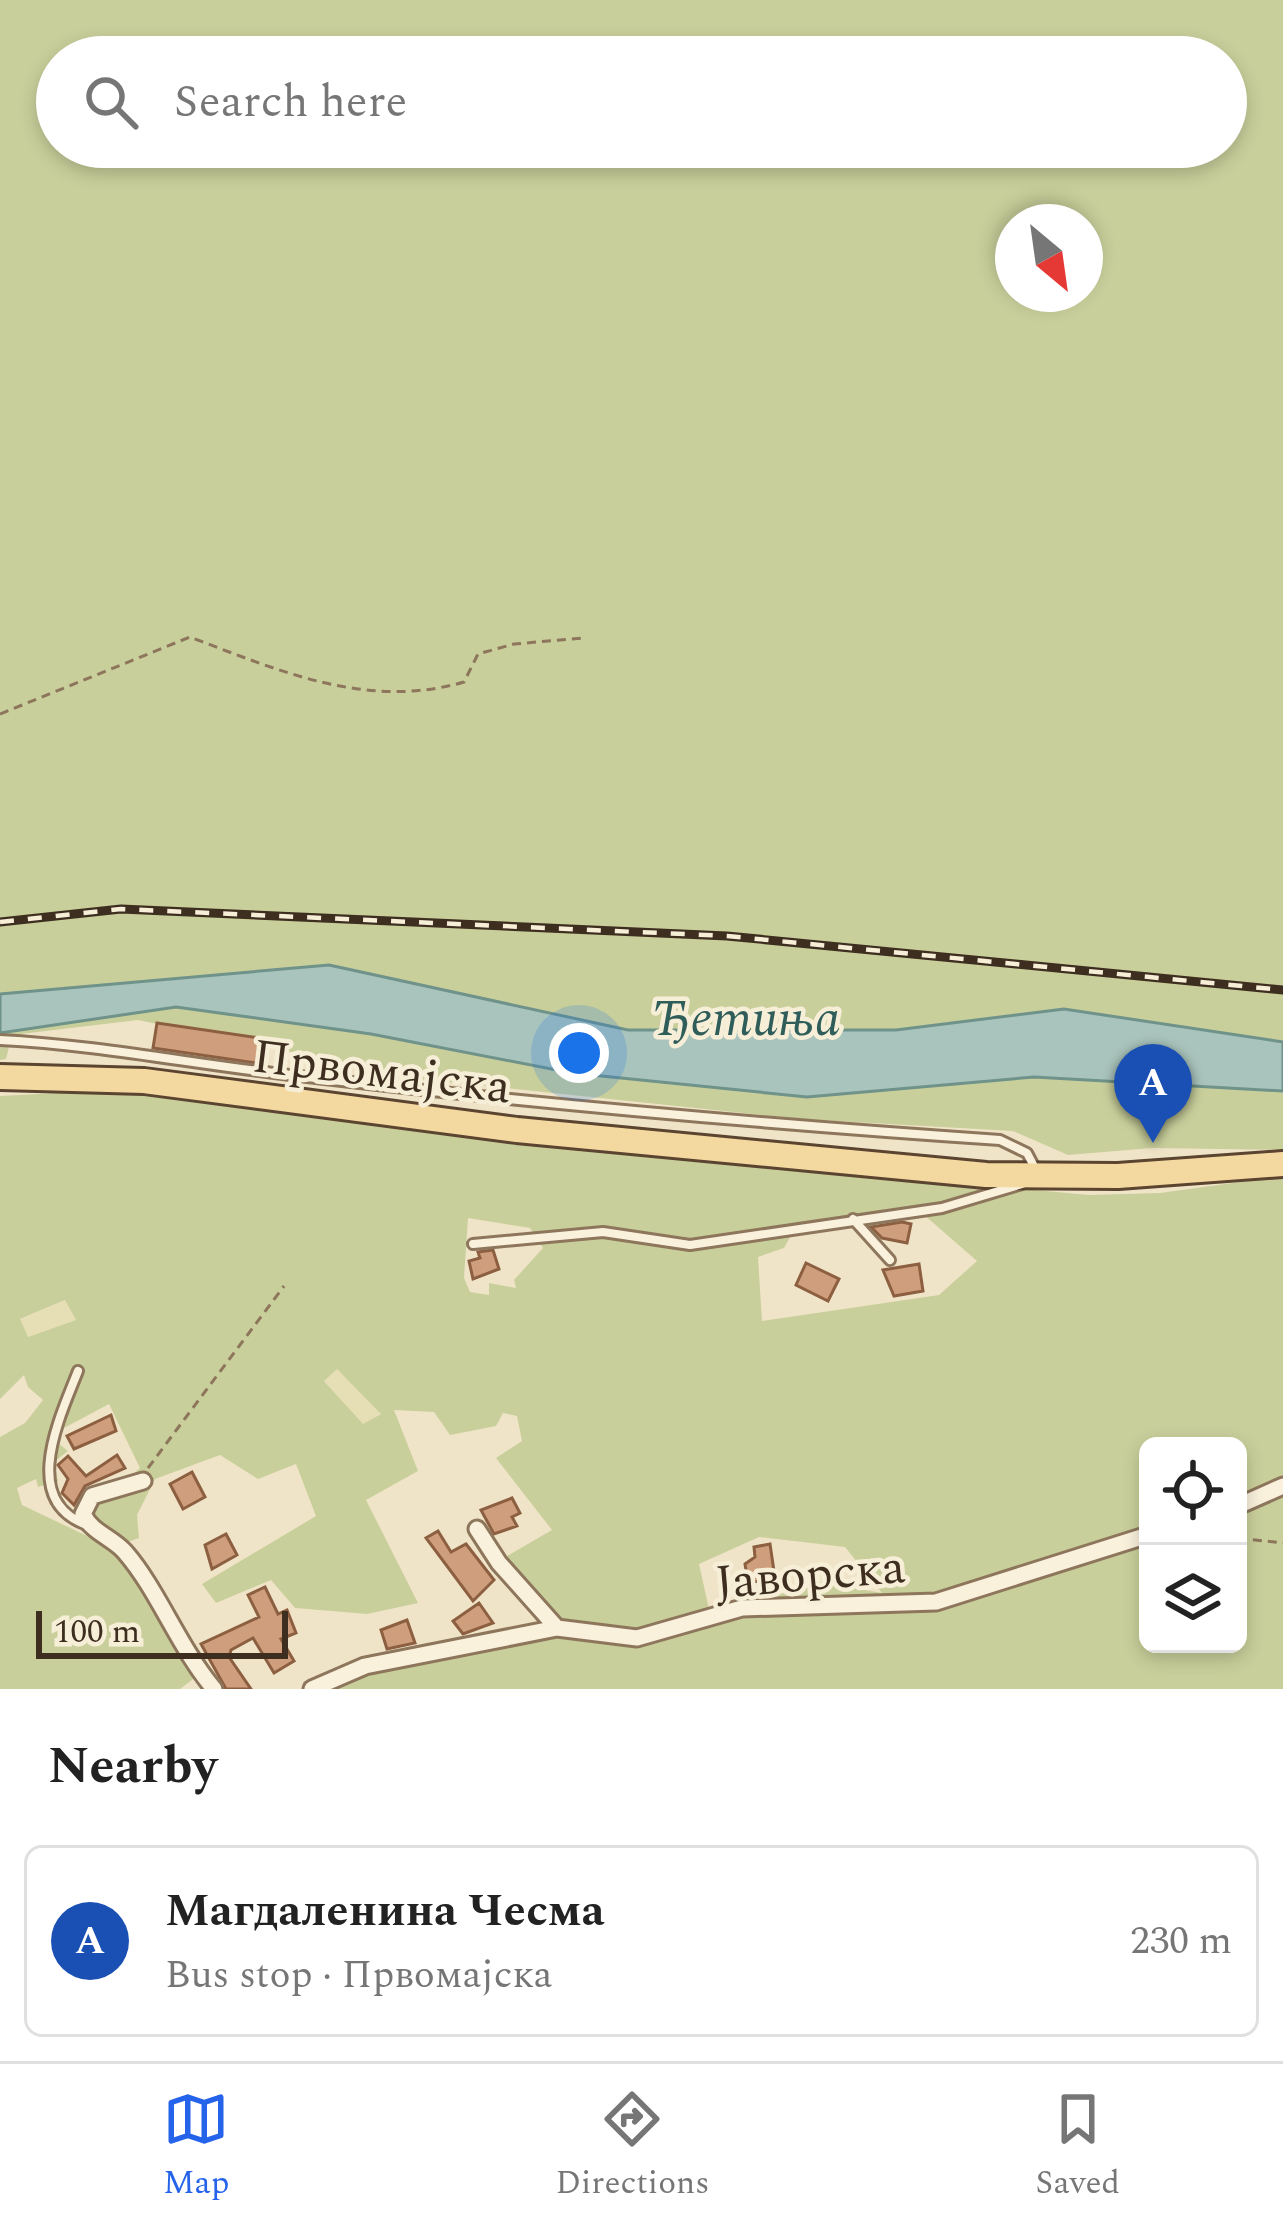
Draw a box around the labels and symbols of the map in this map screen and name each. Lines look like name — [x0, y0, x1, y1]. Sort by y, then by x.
north arrow — [995, 204, 1103, 312]
water label: Ђетиња — [652, 981, 840, 1059]
street label: Првомајска — [248, 1020, 515, 1125]
your location — [549, 1023, 609, 1083]
pin: A — [1114, 1044, 1192, 1143]
street label: Јаворска — [712, 1531, 908, 1620]
scale bar — [36, 1605, 288, 1658]

